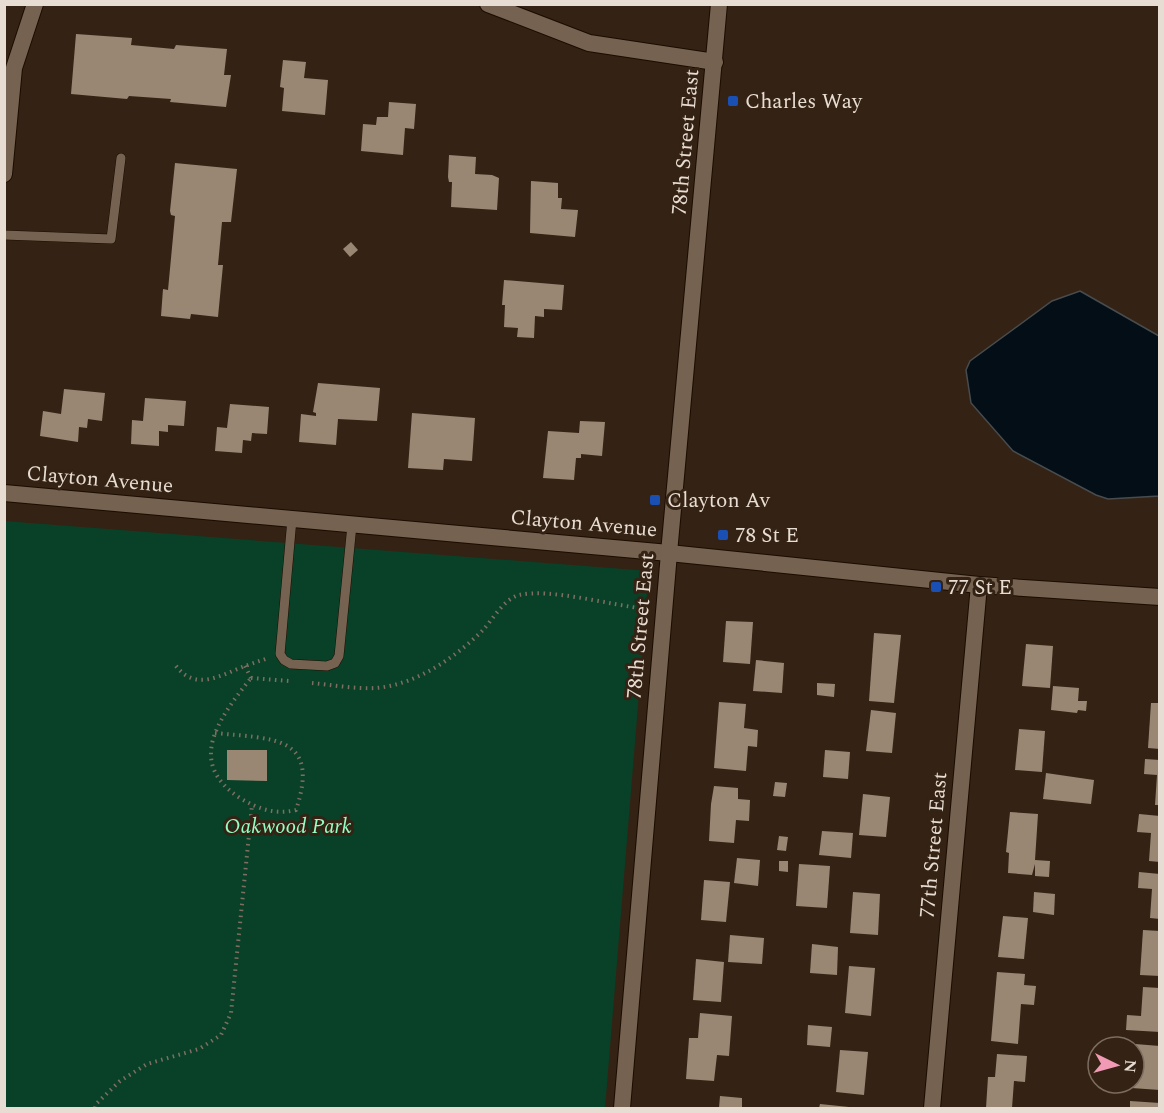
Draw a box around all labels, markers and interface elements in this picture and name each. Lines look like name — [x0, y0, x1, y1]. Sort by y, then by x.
street label: 78th Street East — [664, 68, 708, 216]
place label: Charles Way — [745, 86, 863, 118]
marker: Charles Way — [726, 94, 740, 108]
street label: Clayton Avenue — [25, 458, 175, 502]
place label: Clayton Av — [667, 485, 771, 517]
marker: Clayton Av — [648, 493, 662, 507]
street label: Clayton Avenue — [509, 502, 659, 546]
place label: 78 St E — [735, 520, 799, 552]
marker: 78 St E — [716, 528, 730, 542]
street label: 78th Street East — [619, 552, 663, 700]
place label: 77 St E — [948, 572, 1012, 604]
marker: 77 St E — [929, 580, 943, 594]
street label: 77th Street East — [912, 771, 956, 919]
park label: Oakwood Park — [224, 811, 352, 843]
north arrow — [1086, 1035, 1146, 1095]
text: N — [1117, 1059, 1142, 1074]

